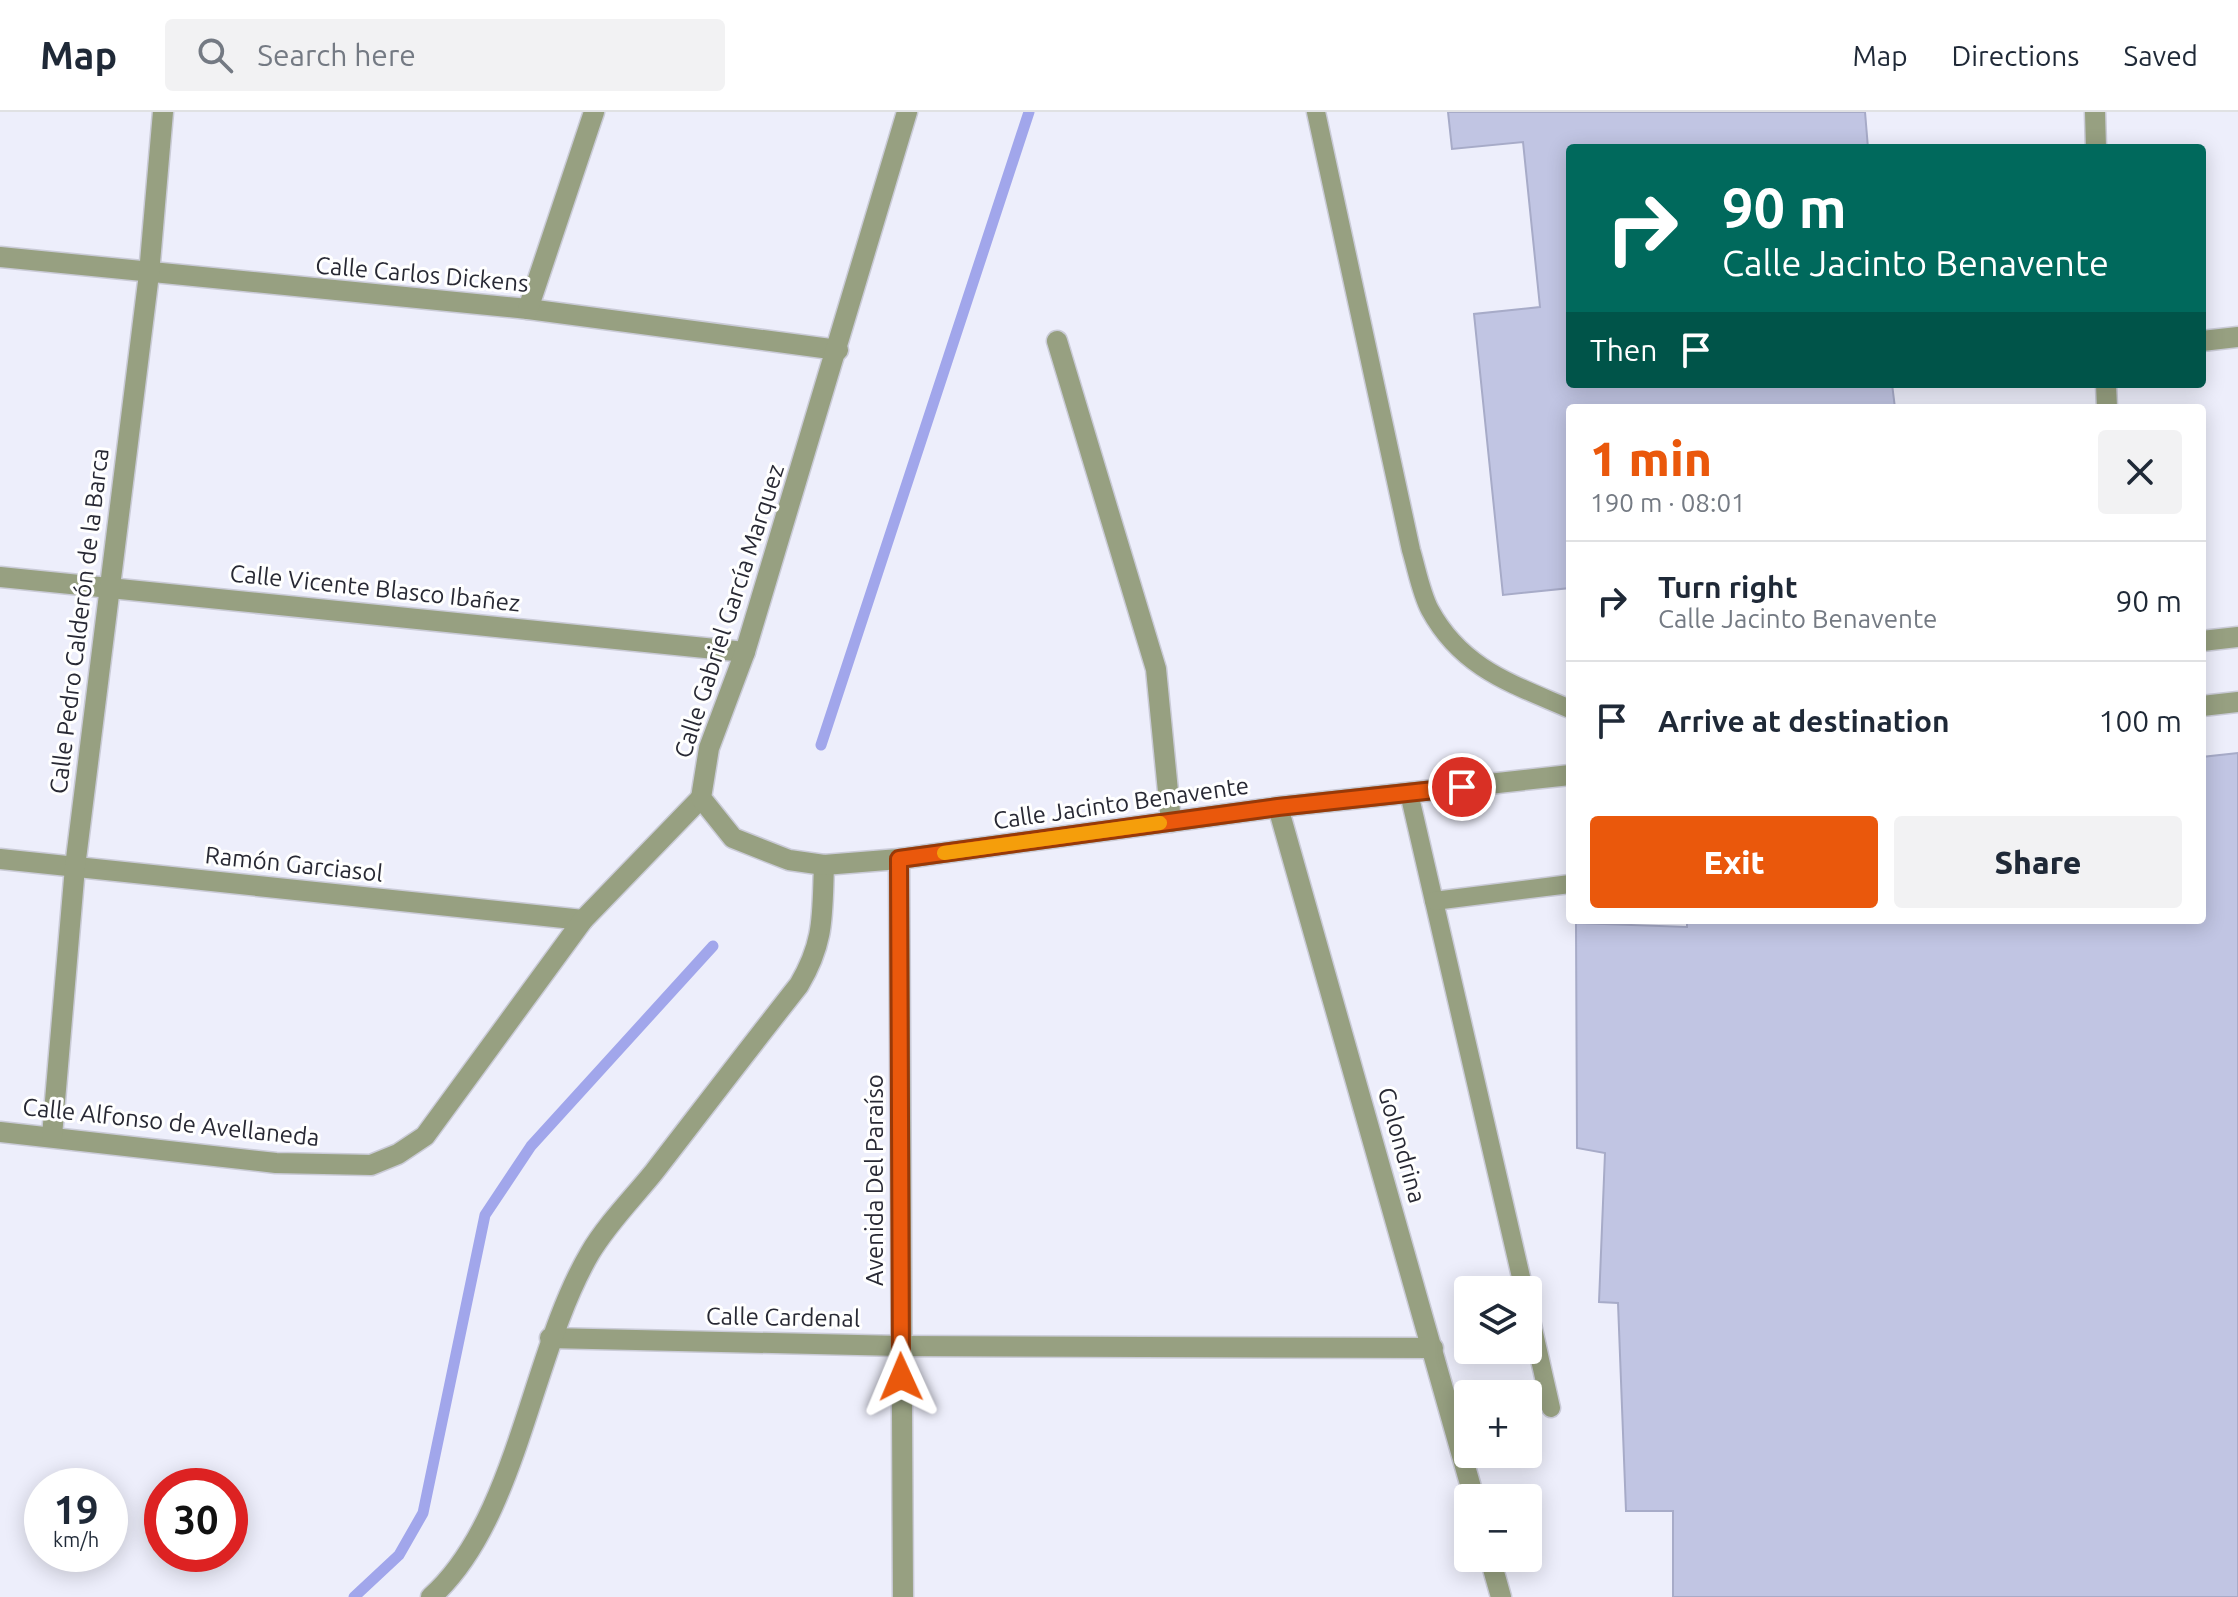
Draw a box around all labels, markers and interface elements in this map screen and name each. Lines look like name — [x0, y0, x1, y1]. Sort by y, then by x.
search box — [165, 19, 725, 91]
icon: search — [193, 33, 237, 77]
text: Map — [40, 34, 117, 76]
text: Search here — [257, 38, 416, 72]
text: Map — [1852, 40, 1908, 71]
text: Directions — [1952, 40, 2079, 71]
text: Saved — [2123, 40, 2198, 71]
icon: right — [1590, 176, 1694, 280]
text: 90 m — [1722, 176, 1847, 239]
text: Calle Jacinto Benavente — [1722, 242, 2109, 283]
street label: Calle Carlos Dickens — [314, 251, 530, 297]
icon: arrive — [1674, 328, 1718, 372]
text: Then — [1590, 333, 1658, 367]
button: close — [2098, 430, 2182, 514]
text: 1 min — [1590, 431, 1712, 485]
street label: Calle Pedro Calderón de la Barca — [44, 447, 114, 795]
street label: Calle Gabriel García Marquez — [669, 461, 789, 761]
text: 190 m · 08:01 — [1590, 488, 1746, 517]
street label: Calle Vicente Blasco Ibañez — [228, 559, 522, 617]
text: Turn right — [1658, 570, 1798, 604]
icon: right — [1590, 579, 1634, 623]
text: 90 m — [2115, 584, 2182, 618]
text: Calle Jacinto Benavente — [1658, 604, 1937, 633]
icon: arrive — [1590, 699, 1634, 743]
text: Arrive at destination — [1658, 704, 1950, 738]
text: 100 m — [2098, 704, 2182, 738]
pin — [1428, 753, 1496, 821]
icon: arrive — [1440, 765, 1484, 809]
street label: Calle Jacinto Benavente — [991, 772, 1251, 834]
button: Exit — [1590, 816, 1878, 908]
button: Share — [1894, 816, 2182, 908]
street label: Ramón Garciasol — [204, 841, 384, 887]
street label: Avenida Del Paraíso — [861, 1074, 888, 1286]
street label: Golondrina — [1373, 1084, 1431, 1206]
street label: Calle Alfonso de Avellaneda — [21, 1093, 321, 1151]
map controls — [1454, 1276, 1542, 1572]
button: layers — [1454, 1276, 1542, 1364]
street label: Calle Cardenal — [706, 1302, 860, 1332]
position arrow — [859, 1335, 943, 1419]
button: + — [1454, 1380, 1542, 1468]
speed limit sign: 30 — [144, 1468, 248, 1572]
button: − — [1454, 1484, 1542, 1572]
text: 19 — [53, 1487, 99, 1532]
text: km/h — [53, 1528, 99, 1551]

